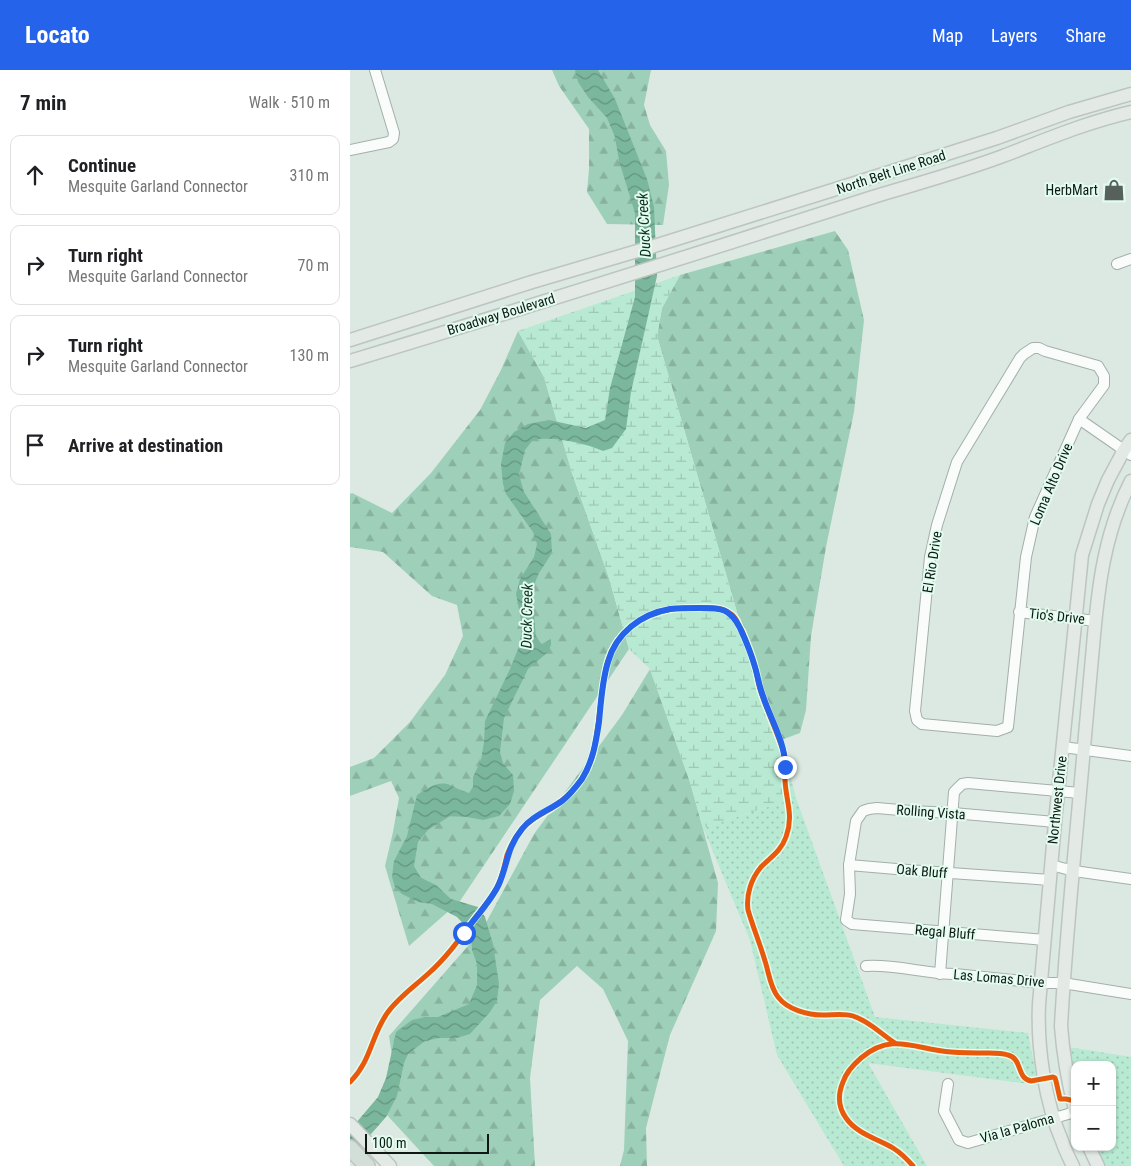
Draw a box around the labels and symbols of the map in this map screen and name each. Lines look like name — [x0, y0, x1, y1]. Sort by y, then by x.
street label: North Belt Line Road — [834, 147, 948, 197]
shop icon: HerbMart — [1101, 177, 1127, 203]
place label: HerbMart — [1046, 182, 1098, 198]
water label: Duck Creek — [633, 192, 655, 258]
street label: Broadway Boulevard — [445, 290, 557, 338]
street label: Loma Alto Drive — [1027, 440, 1076, 527]
street label: El Rio Drive — [919, 530, 945, 594]
water label: Duck Creek — [517, 583, 537, 649]
street label: Tio's Drive — [1028, 605, 1086, 627]
street label: Northwest Drive — [1044, 755, 1070, 845]
route end — [774, 756, 797, 779]
street label: Rolling Vista — [896, 802, 966, 822]
street label: Oak Bluff — [896, 861, 949, 881]
street label: Regal Bluff — [914, 921, 976, 943]
route start — [453, 922, 476, 945]
street label: Las Lomas Drive — [953, 966, 1046, 990]
street label: Via la Paloma — [978, 1110, 1056, 1146]
scale bar — [365, 1131, 489, 1154]

